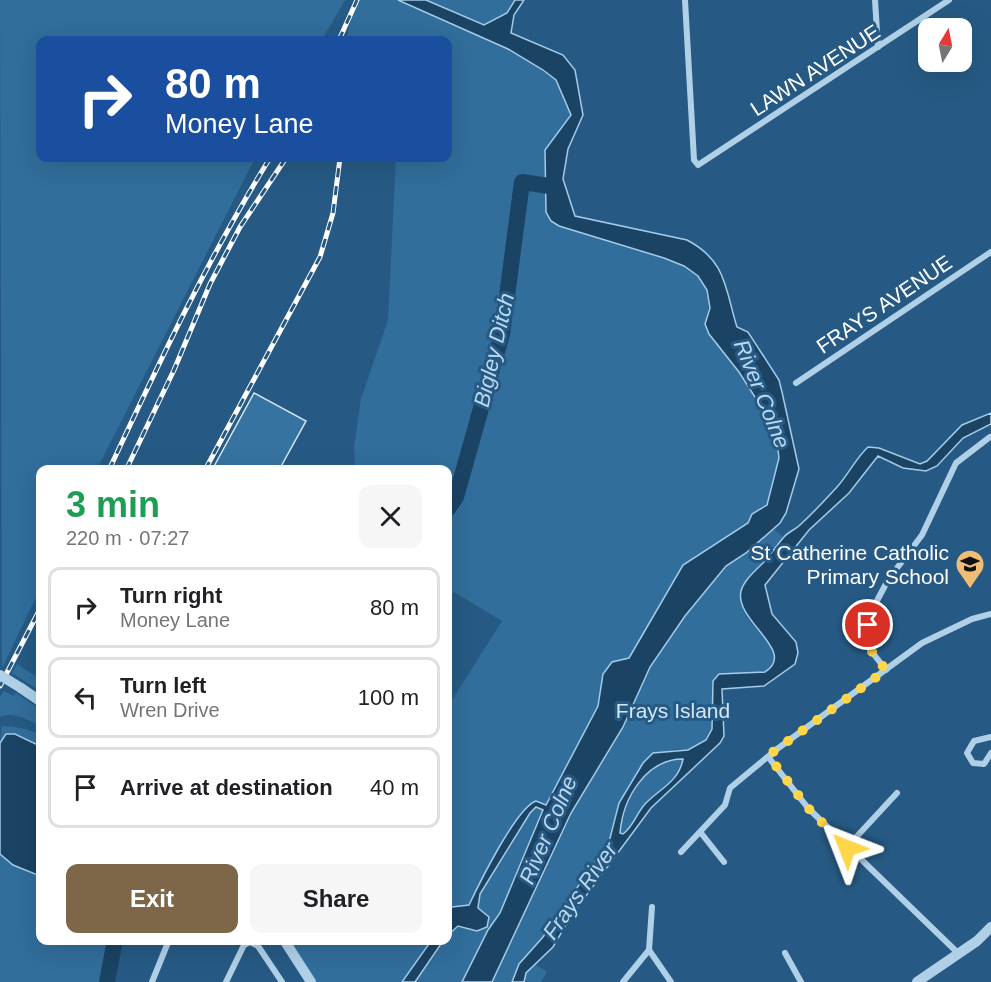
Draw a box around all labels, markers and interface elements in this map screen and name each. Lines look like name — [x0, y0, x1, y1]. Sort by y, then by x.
north arrow — [918, 18, 972, 72]
map controls — [918, 18, 972, 72]
street label: LAWN AVENUE — [746, 20, 884, 120]
icon: right — [66, 60, 144, 138]
text: 80 m — [165, 60, 261, 107]
text: Money Lane — [165, 109, 314, 139]
street label: FRAYS AVENUE — [812, 250, 956, 358]
water label: Bigley Ditch — [469, 291, 519, 409]
water label: River Colne — [729, 336, 795, 452]
text: 3 min — [66, 484, 160, 525]
button: close — [359, 485, 422, 548]
text: 220 m · 07:27 — [66, 527, 189, 549]
place label: St Catherine Catholic Primary School — [751, 541, 949, 588]
school or university icon: St Catherine Catholic Primary School — [954, 548, 986, 590]
text: Turn right — [120, 583, 222, 608]
icon: right — [69, 591, 102, 624]
text: 80 m — [370, 595, 419, 620]
pin — [842, 599, 893, 650]
icon: arrive — [851, 608, 884, 641]
text: Money Lane — [120, 609, 230, 631]
text: Turn left — [120, 673, 206, 698]
icon: left — [69, 681, 102, 714]
text: 100 m — [358, 685, 419, 710]
text: Wren Drive — [120, 699, 220, 721]
park label: Frays Island — [616, 699, 730, 722]
icon: arrive — [69, 771, 102, 804]
water label: River Colne — [514, 772, 582, 888]
text: Arrive at destination — [120, 775, 333, 800]
text: 40 m — [370, 775, 419, 800]
position arrow — [815, 816, 879, 880]
water label: Frays River — [538, 836, 623, 944]
button: Exit — [66, 864, 238, 933]
button: Share — [250, 864, 422, 933]

